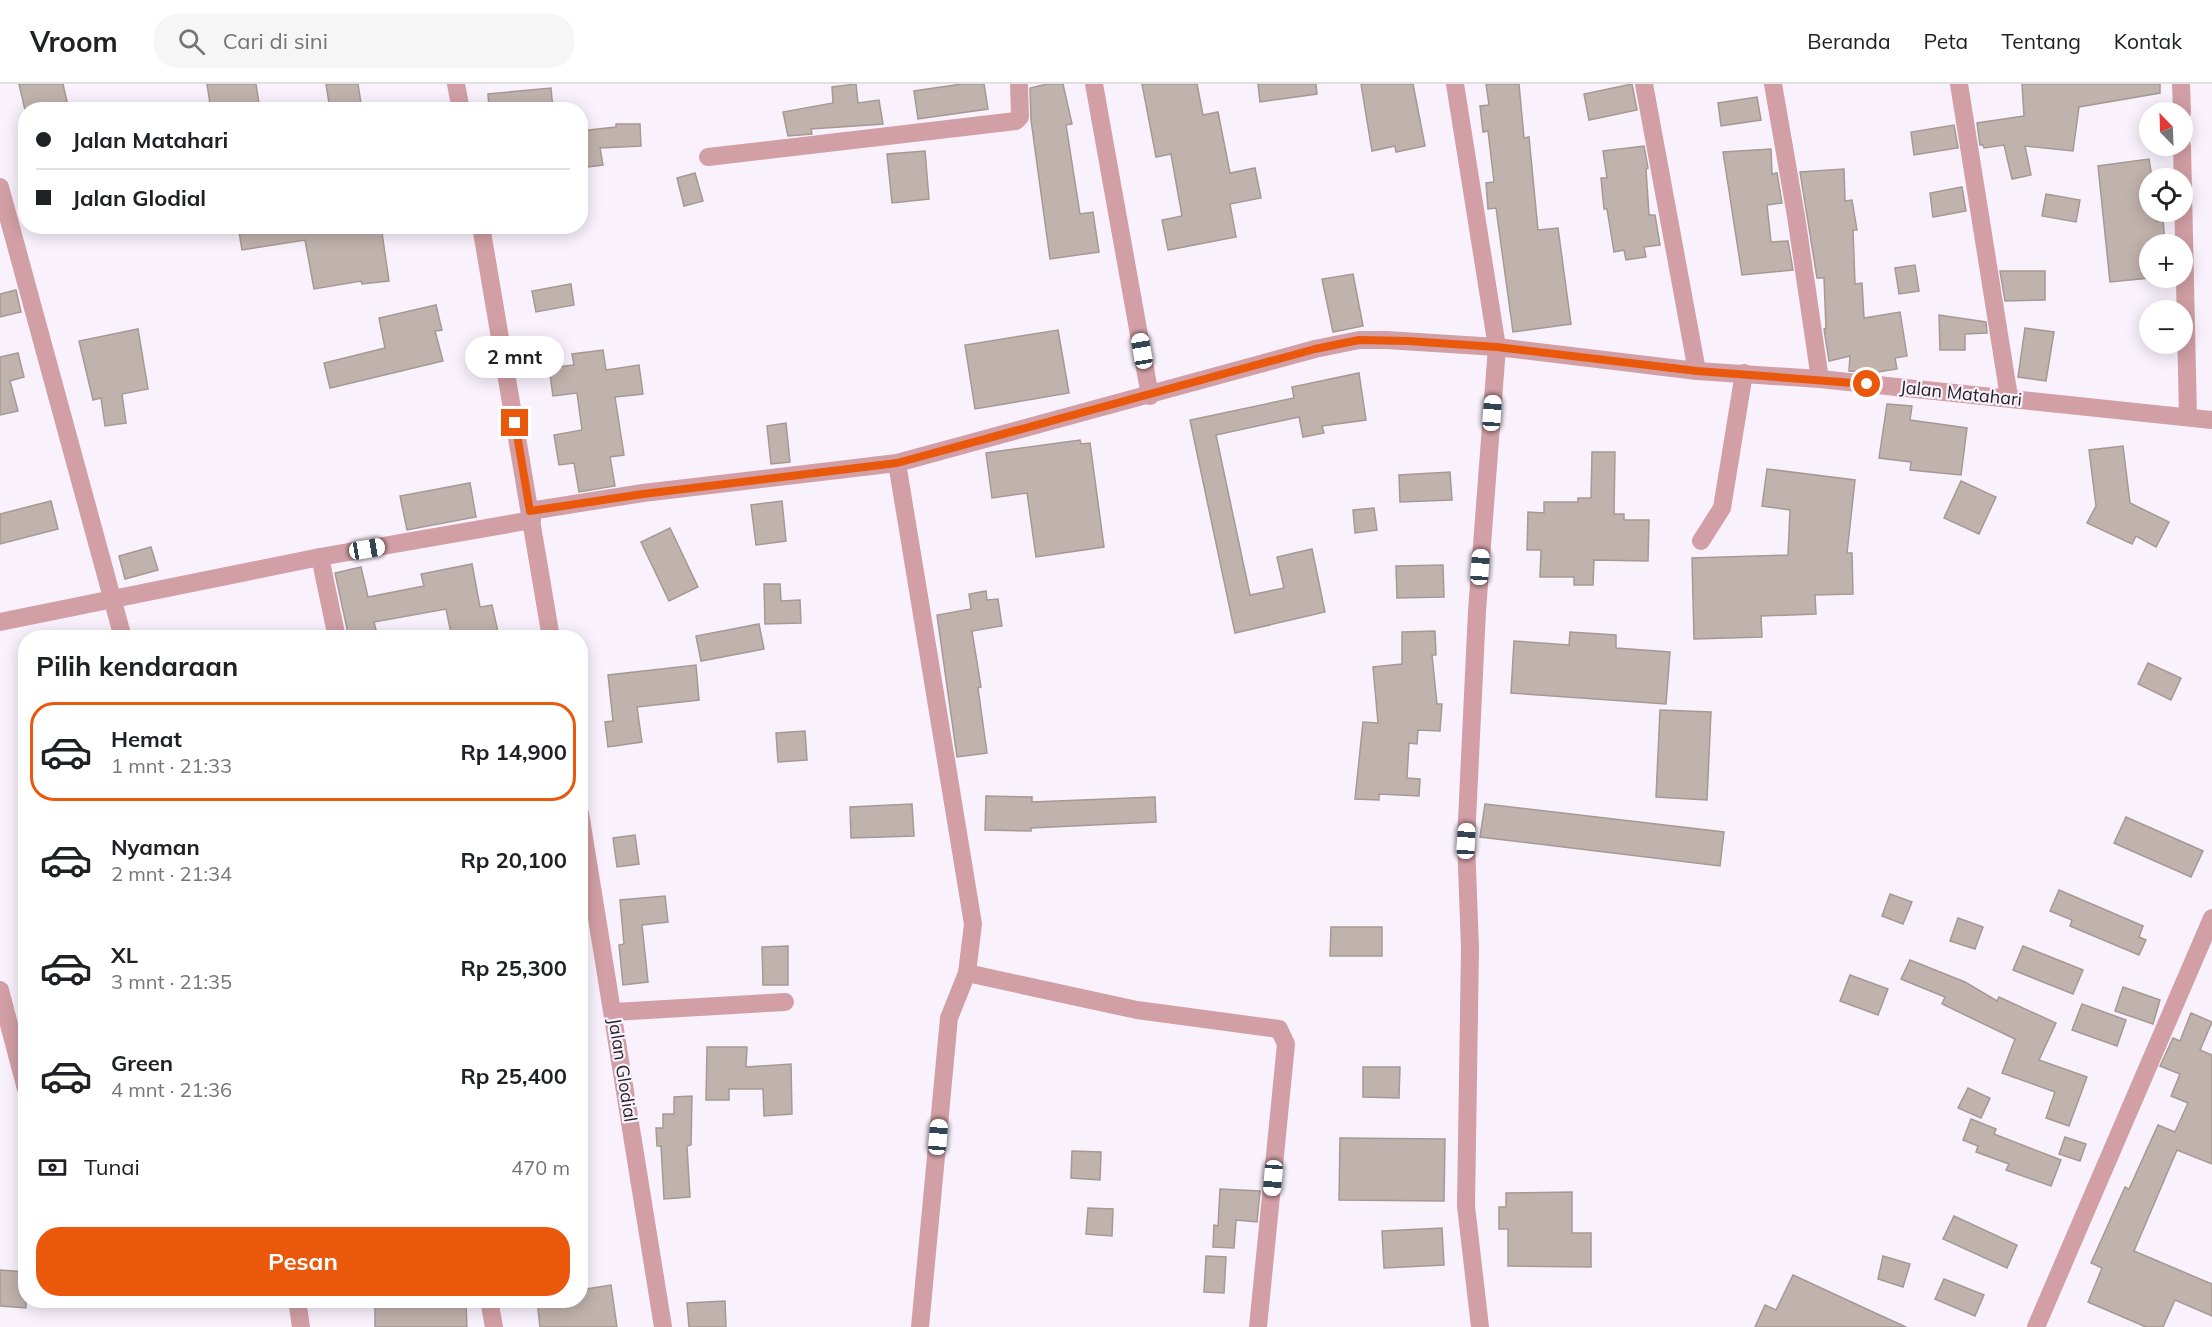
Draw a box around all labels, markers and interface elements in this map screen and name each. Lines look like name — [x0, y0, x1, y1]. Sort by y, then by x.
search box — [154, 14, 574, 68]
text: Vroom — [30, 24, 118, 59]
icon: search — [175, 25, 208, 58]
text: Cari di sini — [223, 27, 328, 55]
text: Beranda — [1807, 28, 1891, 54]
text: Peta — [1924, 28, 1968, 54]
text: Tentang — [2001, 28, 2081, 54]
text: Kontak — [2114, 28, 2182, 54]
north arrow — [2139, 102, 2193, 156]
map controls — [2139, 102, 2193, 354]
text: Jalan Matahari — [72, 126, 228, 154]
button: locate — [2139, 168, 2193, 222]
text: Jalan Glodial — [72, 184, 206, 212]
button: + — [2139, 234, 2193, 288]
button: − — [2139, 300, 2193, 354]
car — [1130, 332, 1154, 370]
callout: 2 mnt — [466, 336, 564, 378]
text: 2 mnt — [487, 344, 542, 369]
route start — [1853, 370, 1880, 397]
street label: Jalan Matahari — [1899, 375, 2023, 411]
car — [1482, 394, 1502, 432]
route end — [501, 409, 528, 436]
car — [348, 537, 386, 561]
car — [1470, 548, 1490, 586]
text: Pilih kendaraan — [36, 649, 238, 683]
icon: car — [39, 725, 93, 779]
text: Hemat — [111, 725, 182, 753]
text: Rp 14,900 — [460, 738, 567, 766]
text: 1 mnt · 21:33 — [111, 753, 232, 778]
car — [1456, 823, 1476, 859]
icon: car — [39, 833, 93, 887]
text: Nyaman — [111, 833, 200, 861]
text: Rp 20,100 — [460, 846, 567, 874]
text: 2 mnt · 21:34 — [111, 861, 232, 886]
icon: car — [39, 941, 93, 995]
text: XL — [111, 941, 138, 969]
text: Rp 25,300 — [460, 954, 567, 982]
text: 3 mnt · 21:35 — [111, 969, 232, 994]
street label: Jalan Glodial — [603, 1016, 643, 1124]
icon: car — [39, 1049, 93, 1103]
text: Green — [111, 1049, 173, 1077]
text: Rp 25,400 — [460, 1062, 567, 1090]
text: 4 mnt · 21:36 — [111, 1077, 232, 1102]
car — [927, 1118, 949, 1156]
icon: cash — [36, 1151, 69, 1184]
text: Tunai — [84, 1153, 140, 1181]
text: 470 m — [511, 1155, 570, 1180]
car — [1262, 1159, 1284, 1197]
button: Pesan — [36, 1227, 570, 1296]

